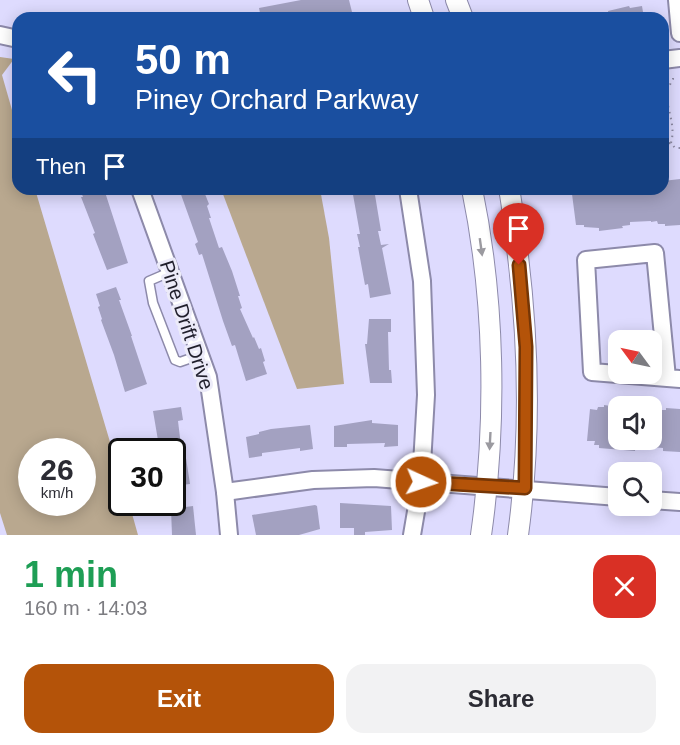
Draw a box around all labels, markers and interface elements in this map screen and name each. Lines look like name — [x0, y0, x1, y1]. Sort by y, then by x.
icon: left — [36, 36, 114, 114]
text: 50 m — [135, 36, 231, 83]
text: Piney Orchard Parkway — [135, 85, 419, 115]
icon: arrive — [98, 150, 131, 183]
text: Then — [36, 154, 86, 179]
pin — [493, 203, 544, 265]
icon: arrive — [502, 212, 535, 245]
one-way arrow — [476, 237, 485, 256]
street label: Pine Drift Drive — [156, 258, 218, 392]
north arrow — [608, 330, 662, 384]
map controls — [608, 330, 662, 516]
button: sound — [608, 396, 662, 450]
one-way arrow — [486, 432, 495, 451]
speed limit sign: 30 — [108, 438, 186, 516]
position arrow — [389, 450, 453, 514]
text: 26 — [40, 453, 74, 486]
button: search — [608, 462, 662, 516]
text: km/h — [41, 484, 73, 501]
text: 1 min — [24, 554, 118, 595]
button: close — [593, 555, 656, 618]
text: 160 m · 14:03 — [24, 597, 147, 619]
button: Exit — [24, 664, 334, 733]
button: Share — [346, 664, 656, 733]

